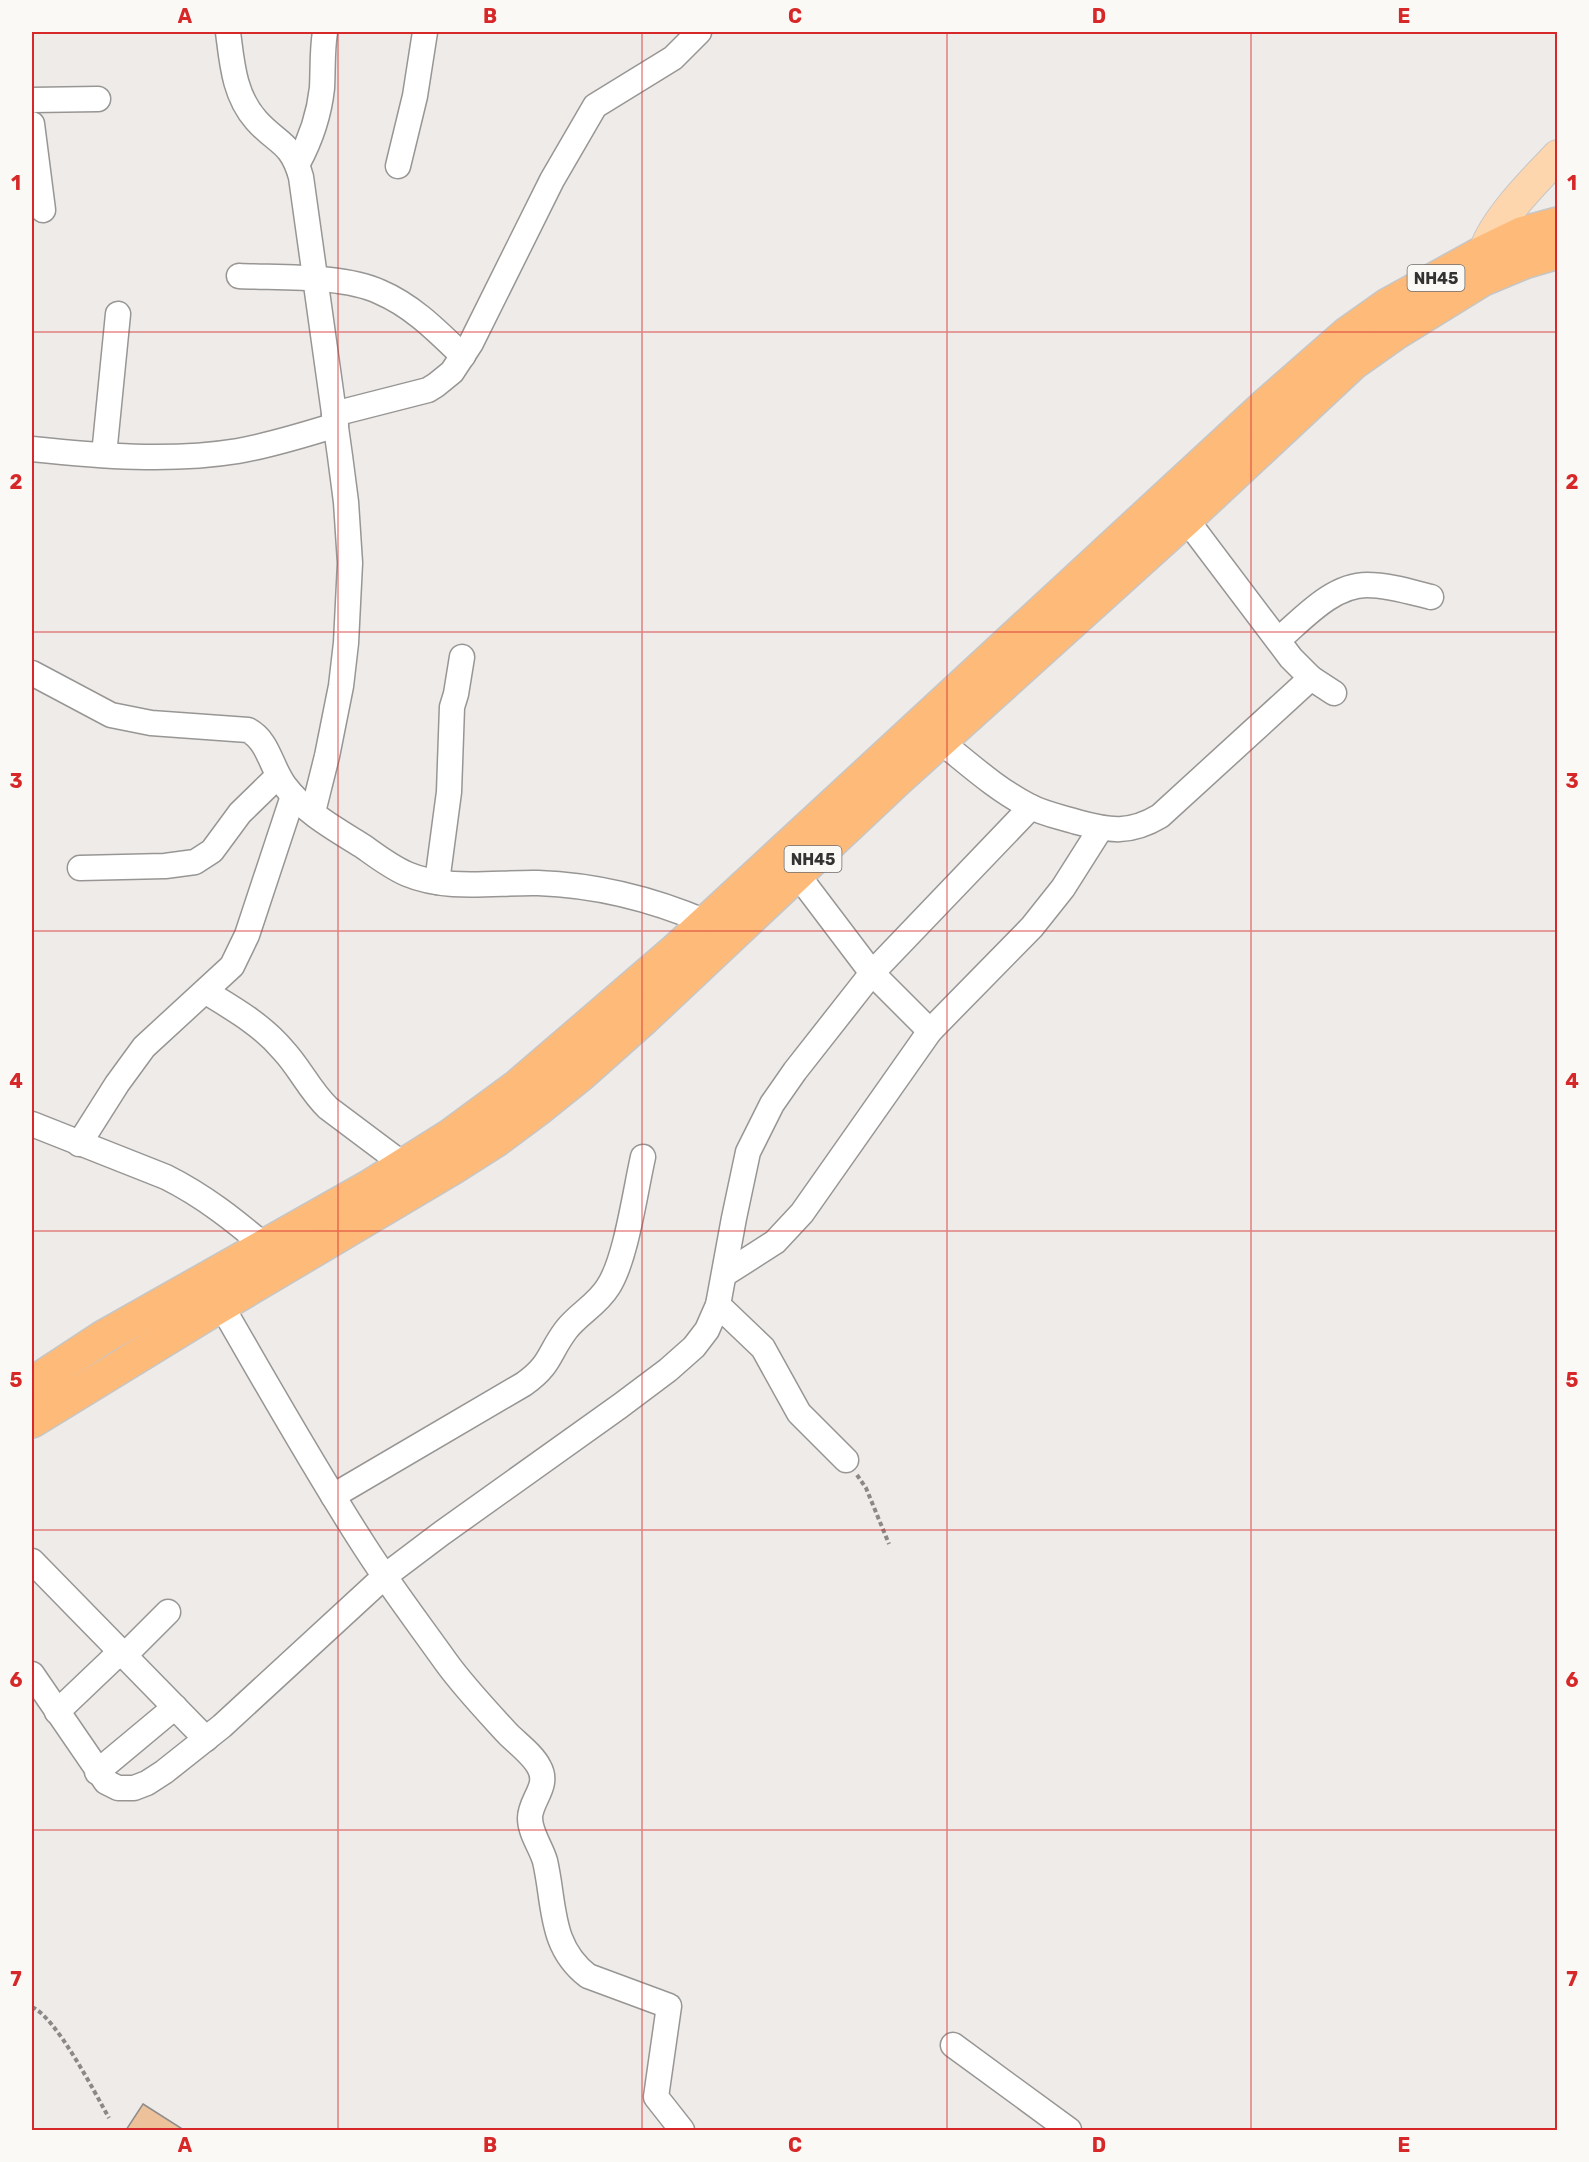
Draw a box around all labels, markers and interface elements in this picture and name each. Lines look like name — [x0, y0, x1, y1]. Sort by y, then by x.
text: A — [178, 4, 193, 28]
text: B — [483, 4, 497, 28]
text: C — [788, 4, 802, 28]
text: D — [1092, 4, 1106, 28]
text: E — [1398, 4, 1410, 28]
text: 1 — [11, 171, 21, 195]
text: 1 — [1567, 171, 1577, 195]
road number: NH45 — [1408, 265, 1464, 291]
text: 2 — [10, 470, 23, 494]
text: 2 — [1566, 470, 1579, 494]
text: 3 — [9, 769, 23, 793]
text: 3 — [1565, 769, 1579, 793]
road number: NH45 — [784, 846, 842, 872]
text: 4 — [9, 1069, 23, 1093]
text: 4 — [1565, 1069, 1579, 1093]
text: 5 — [10, 1368, 23, 1392]
text: 5 — [1566, 1368, 1579, 1392]
text: 6 — [9, 1668, 23, 1692]
text: 6 — [1565, 1668, 1579, 1692]
text: 7 — [10, 1967, 22, 1991]
text: 7 — [1566, 1967, 1578, 1991]
text: A — [178, 2133, 193, 2157]
text: B — [483, 2133, 497, 2157]
text: C — [788, 2133, 802, 2157]
text: D — [1092, 2133, 1106, 2157]
text: E — [1398, 2133, 1410, 2157]

